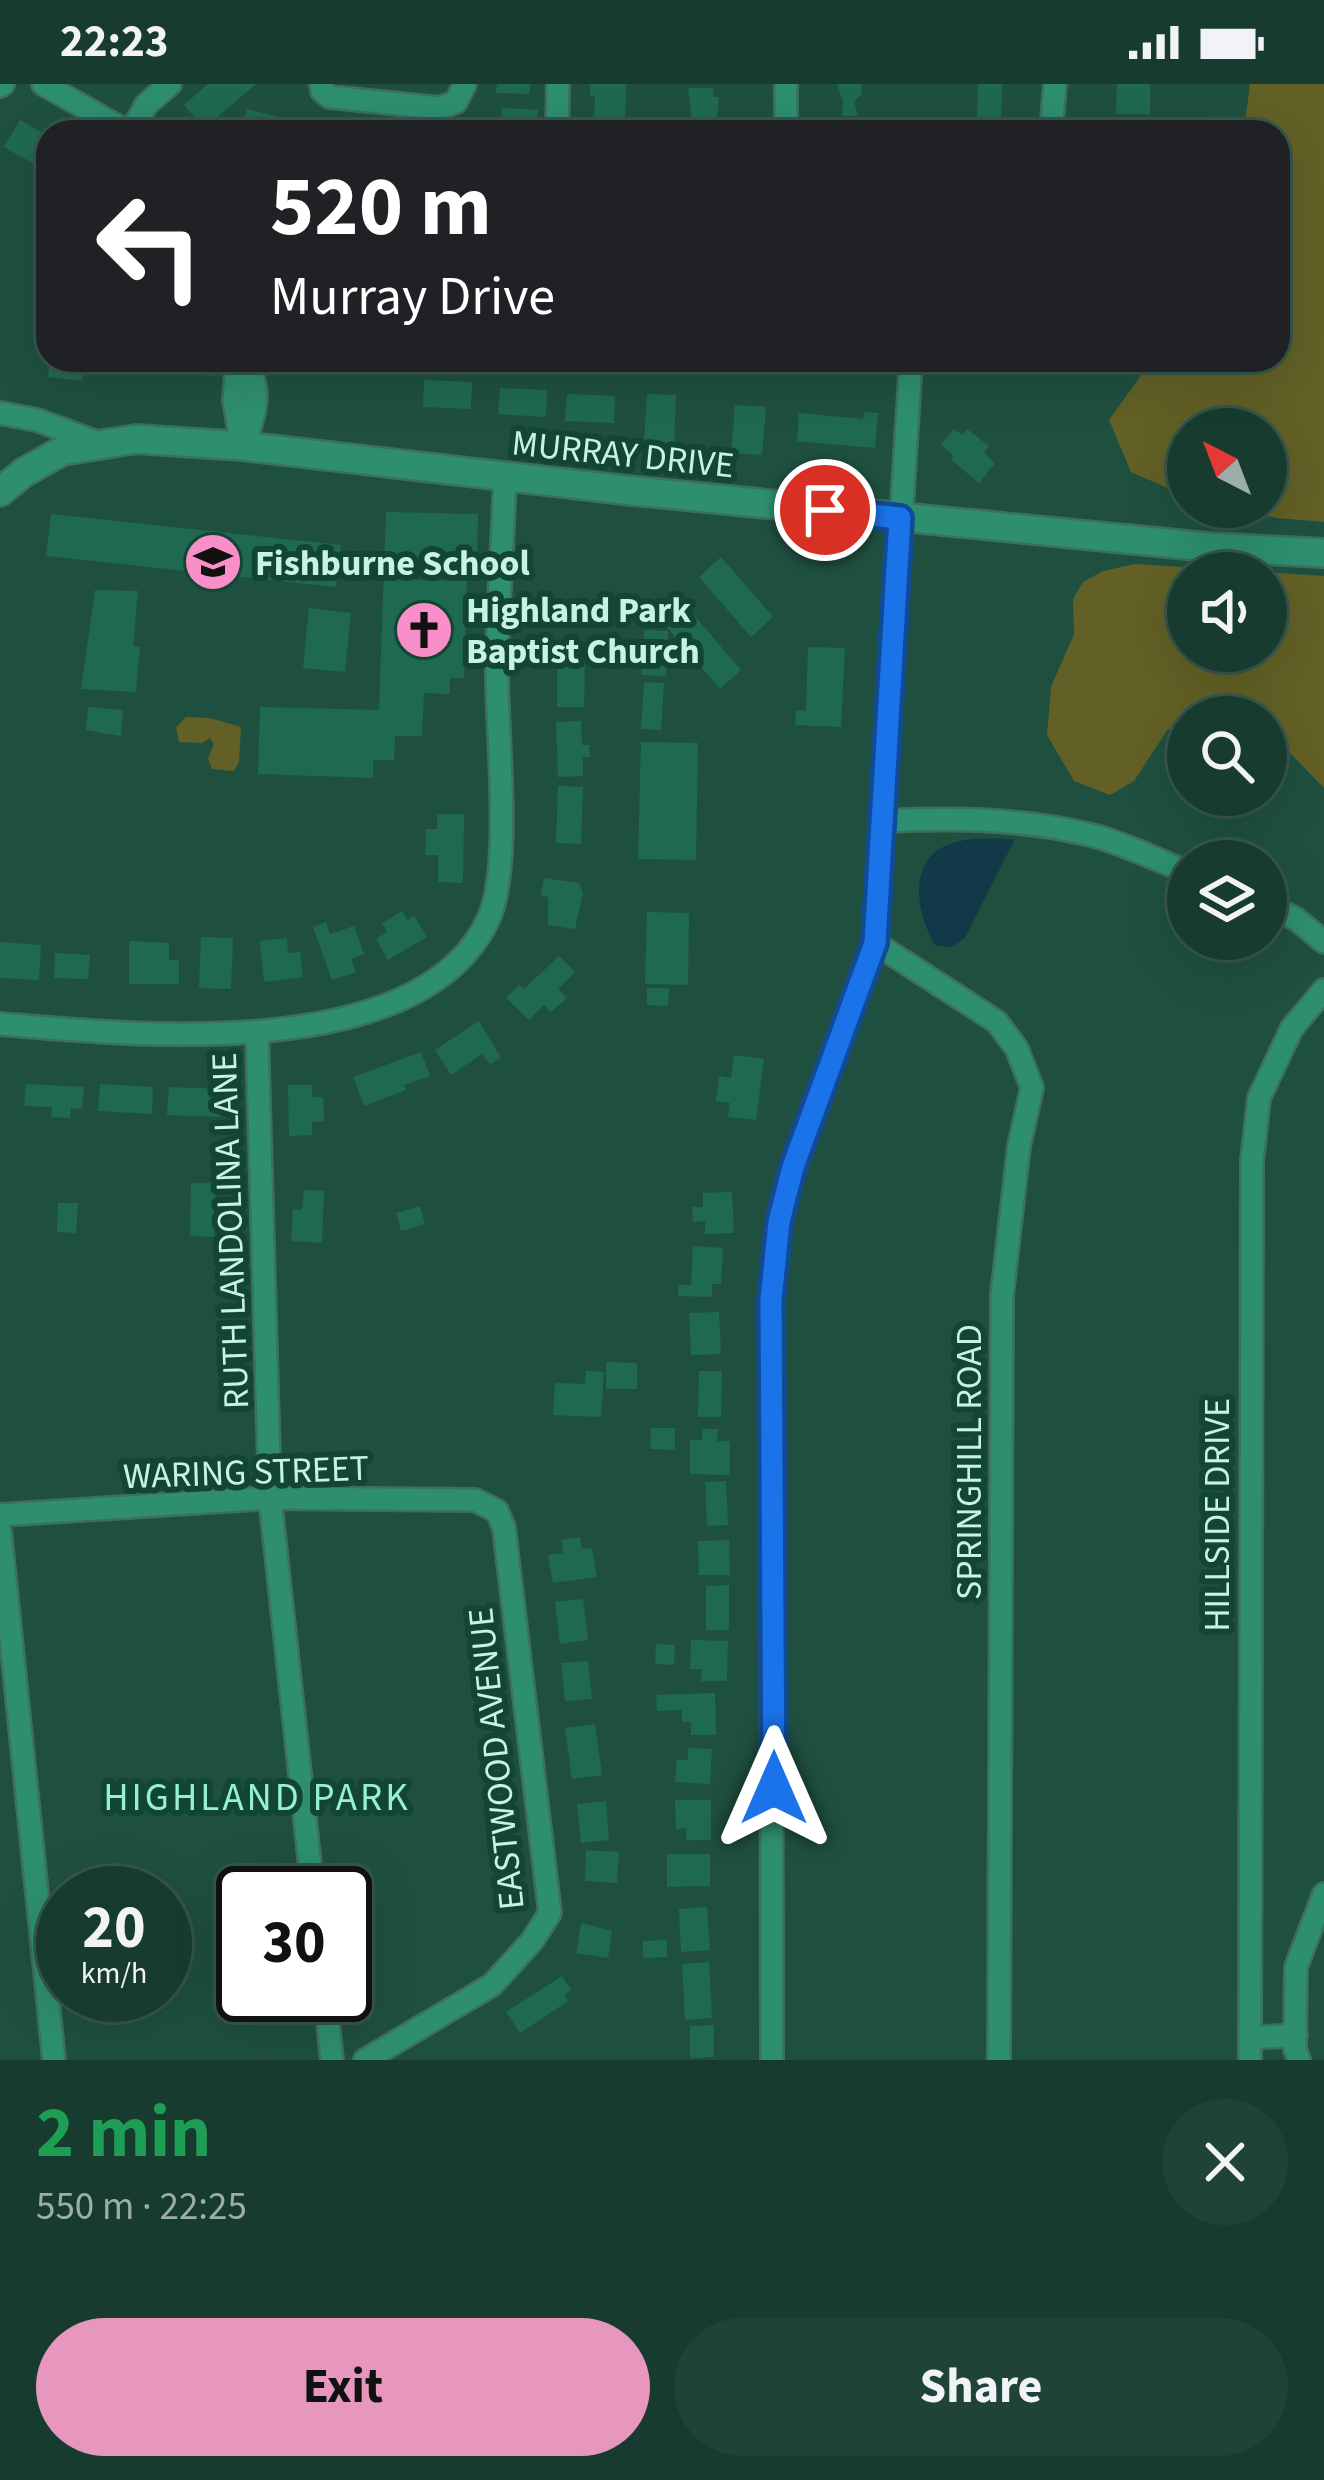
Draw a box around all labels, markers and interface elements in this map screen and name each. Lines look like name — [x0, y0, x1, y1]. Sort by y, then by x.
text: 22:23 — [60, 10, 169, 74]
text: 520 m — [270, 148, 492, 268]
icon: left — [72, 168, 228, 324]
text: Murray Drive — [270, 259, 555, 336]
north arrow — [1167, 408, 1287, 528]
map controls — [1167, 408, 1287, 960]
street label: MURRAY DRIVE — [509, 417, 737, 492]
pin — [774, 459, 876, 561]
icon: arrive — [792, 477, 858, 543]
school or university icon: Fishburne School — [182, 531, 244, 593]
place label: Fishburne School — [255, 538, 530, 589]
button: sound — [1167, 552, 1287, 672]
place label: Highland Park Baptist Church — [466, 585, 700, 677]
church icon: Highland Park Baptist Church — [393, 599, 455, 661]
button: search — [1167, 696, 1287, 816]
button: layers — [1167, 840, 1287, 960]
street label: RUTH LANDOLINA LANE — [199, 1052, 262, 1410]
street label: SPRINGHILL ROAD — [944, 1324, 995, 1600]
street label: HILLSIDE DRIVE — [1192, 1398, 1243, 1632]
street label: WARING STREET — [122, 1443, 370, 1502]
street label: EASTWOOD AVENUE — [455, 1605, 538, 1912]
position arrow — [711, 1725, 837, 1851]
district label: HIGHLAND PARK — [103, 1770, 411, 1826]
speed limit sign: 30 — [216, 1866, 372, 2022]
text: 20 — [82, 1886, 146, 1971]
text: km/h — [81, 1952, 147, 1995]
text: 2 min — [36, 2082, 211, 2185]
button: close — [1162, 2099, 1288, 2225]
text: 550 m · 22:25 — [36, 2179, 247, 2235]
button: Exit — [36, 2318, 650, 2456]
button: Share — [674, 2318, 1288, 2456]

